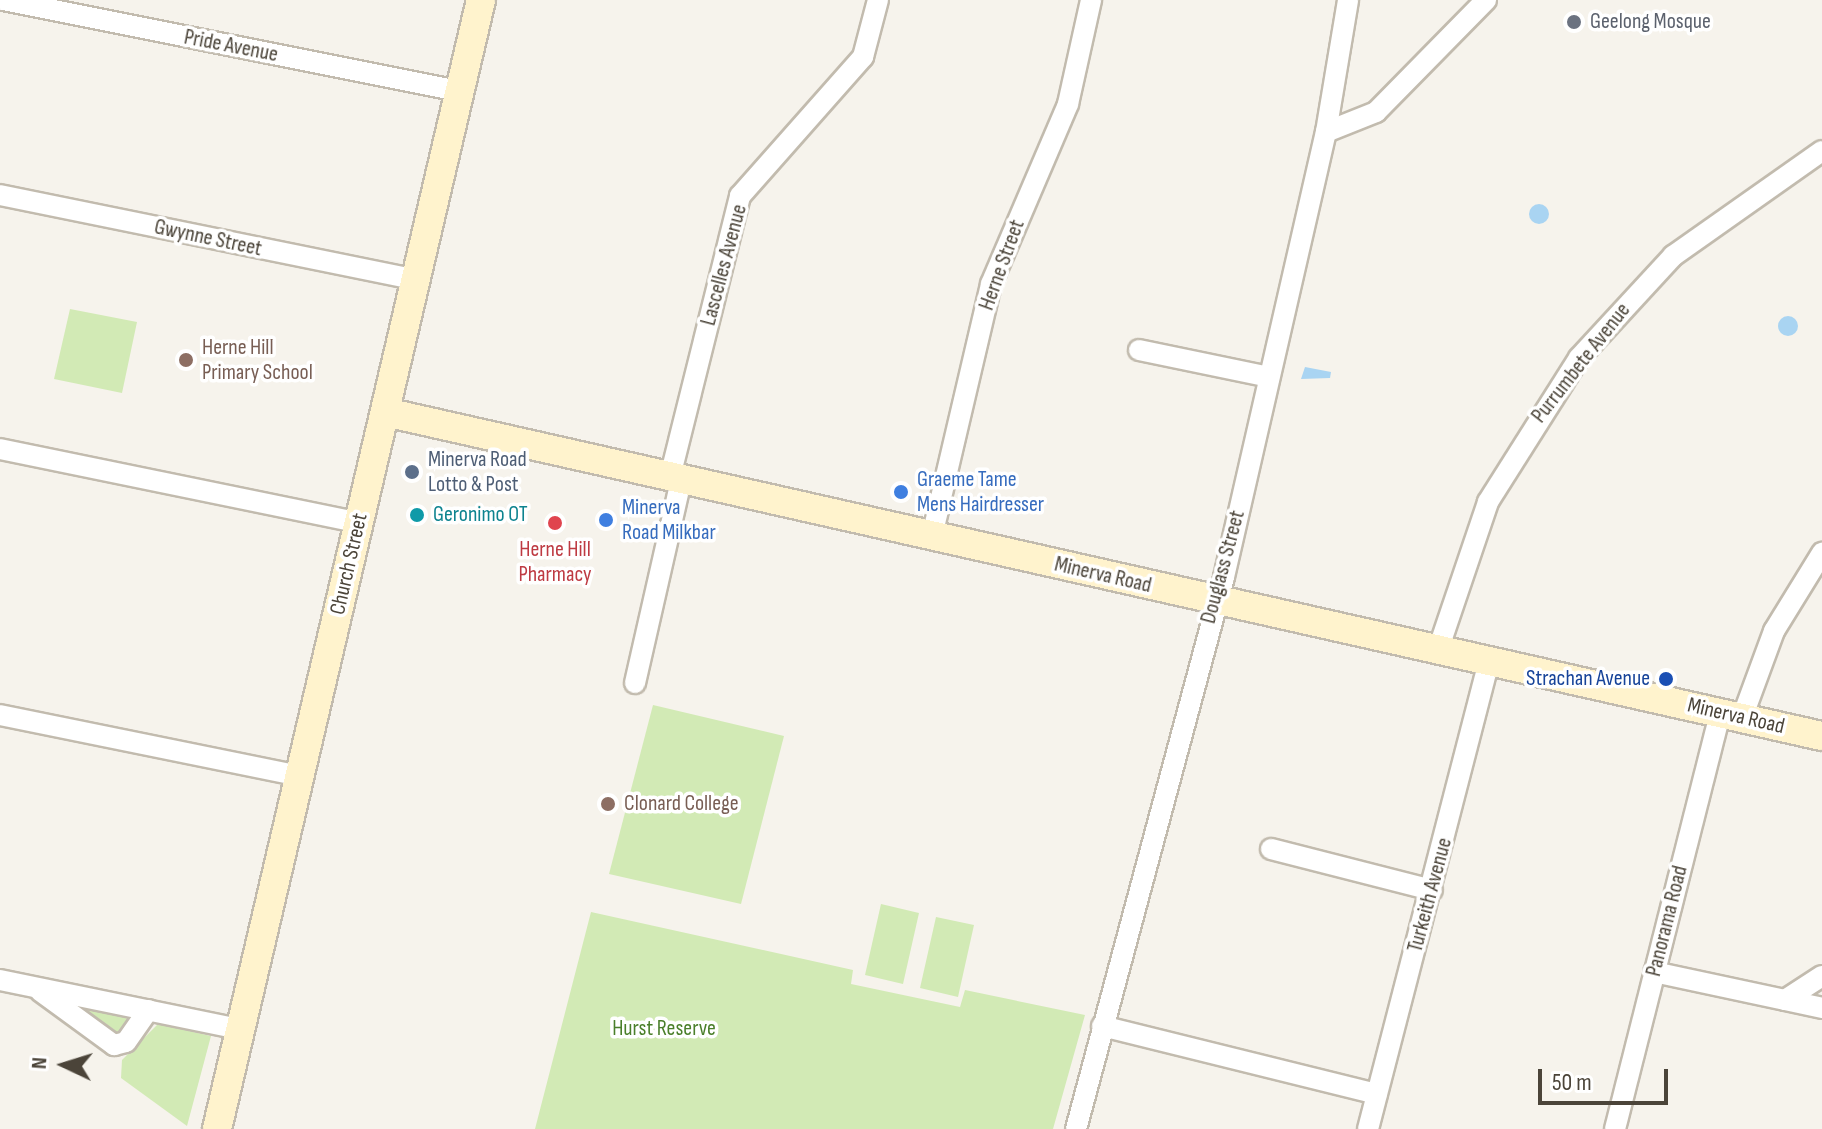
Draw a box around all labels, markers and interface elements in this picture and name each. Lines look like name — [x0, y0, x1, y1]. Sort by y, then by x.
place label: Geelong Mosque — [1590, 9, 1711, 35]
marker: Geelong Mosque — [1565, 13, 1583, 31]
street label: Pride Avenue — [182, 24, 280, 68]
street label: Lascelles Avenue — [695, 202, 753, 328]
street label: Gwynne Street — [152, 214, 264, 262]
street label: Herne Street — [973, 216, 1031, 314]
street label: Purrumbete Avenue — [1526, 298, 1636, 428]
place label: Herne Hill Primary School — [202, 334, 313, 386]
marker: Herne Hill Primary School — [177, 351, 195, 369]
place label: Minerva Road Lotto & Post — [428, 446, 527, 498]
marker: Minerva Road Lotto & Post — [403, 463, 421, 481]
place label: Graeme Tame Mens Hairdresser — [917, 466, 1044, 518]
marker: Graeme Tame Mens Hairdresser — [892, 483, 910, 501]
place label: Minerva Road Milkbar — [622, 494, 716, 546]
place label: Geronimo OT — [433, 502, 528, 528]
marker: Geronimo OT — [408, 506, 426, 524]
street label: Douglass Street — [1195, 508, 1251, 626]
street label: Church Street — [325, 511, 373, 617]
marker: Minerva Road Milkbar — [597, 511, 615, 529]
marker: Herne Hill Pharmacy — [546, 514, 564, 532]
place label: Herne Hill Pharmacy — [518, 536, 592, 588]
street label: Minerva Road — [1052, 551, 1154, 599]
place label: Strachan Avenue — [1526, 666, 1650, 692]
marker: Strachan Avenue — [1657, 670, 1675, 688]
street label: Minerva Road — [1685, 692, 1787, 740]
place label: Clonard College — [624, 791, 739, 817]
marker: Clonard College — [599, 795, 617, 813]
street label: Turkeith Avenue — [1402, 835, 1458, 955]
street label: Panorama Road — [1641, 863, 1693, 979]
park label: Hurst Reserve — [612, 1016, 716, 1042]
north arrow — [24, 1025, 104, 1105]
scale bar — [1542, 1053, 1672, 1103]
text: N — [26, 1056, 53, 1070]
text: 50 m — [1552, 1068, 1592, 1097]

